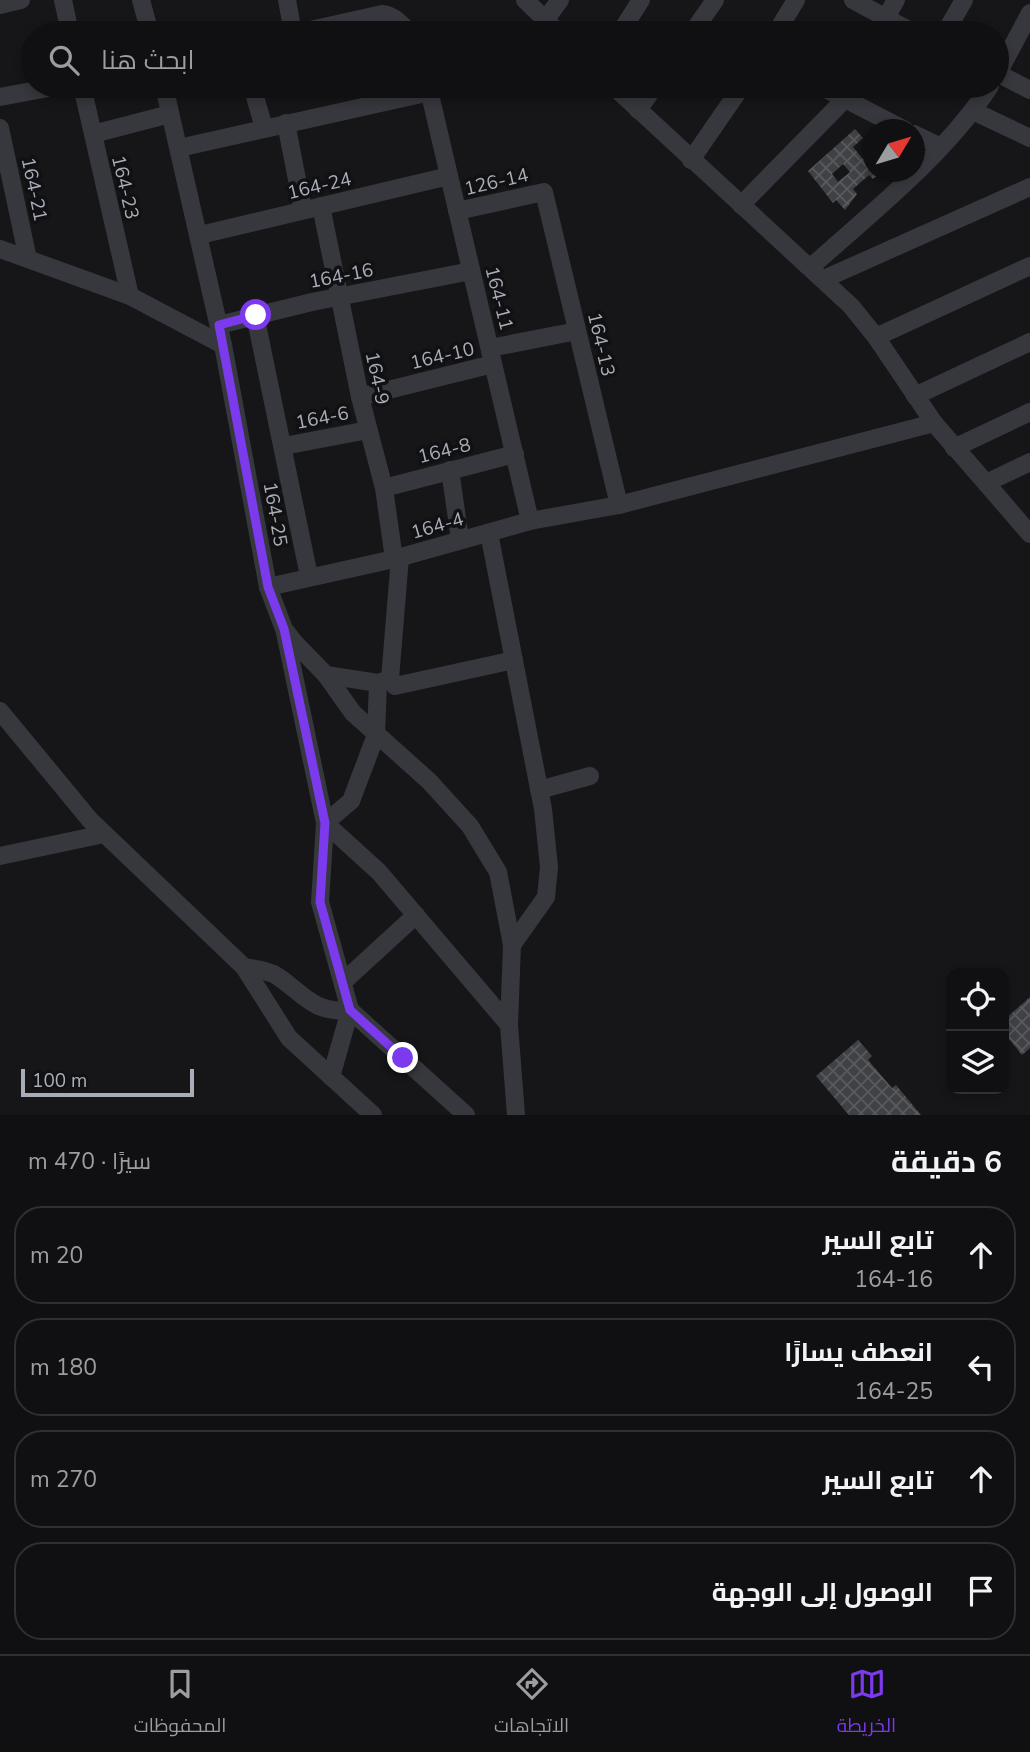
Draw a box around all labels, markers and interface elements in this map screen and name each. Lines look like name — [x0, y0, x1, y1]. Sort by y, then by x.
search box — [21, 21, 1009, 98]
icon: search — [45, 41, 83, 79]
text: ابحث هنا — [101, 43, 195, 78]
north arrow — [862, 119, 925, 182]
street label: 164-23 — [105, 153, 145, 222]
street label: 164-21 — [15, 155, 54, 224]
street label: 126-14 — [462, 162, 531, 202]
street label: 164-24 — [285, 166, 354, 206]
street label: 164-16 — [307, 257, 376, 295]
street label: 164-11 — [479, 264, 520, 333]
route start — [240, 299, 271, 330]
street label: 164-13 — [581, 310, 621, 379]
street label: 164-10 — [408, 336, 477, 376]
street label: 164-9 — [359, 349, 395, 407]
street label: 164-6 — [293, 400, 351, 436]
street label: 164-8 — [415, 432, 473, 470]
street label: 164-25 — [257, 480, 293, 548]
street label: 164-4 — [408, 506, 467, 546]
map controls — [946, 968, 1009, 1094]
button: locate — [946, 968, 1009, 1031]
button: layers — [946, 1031, 1009, 1094]
route end — [387, 1042, 418, 1073]
scale bar — [21, 1066, 194, 1098]
text: 100 m — [32, 1068, 87, 1094]
text: 6 دقيقة — [891, 1142, 1002, 1183]
text: سيرًا · 470 m — [28, 1146, 151, 1177]
text: تابع السير — [823, 1223, 933, 1258]
icon: ahead — [962, 1236, 1000, 1274]
text: 20 m — [30, 1240, 83, 1271]
text: 164-16 — [854, 1264, 933, 1295]
text: انعطف يسارًا — [784, 1335, 933, 1370]
icon: left — [962, 1348, 1000, 1386]
text: 180 m — [30, 1352, 97, 1383]
text: 164-25 — [854, 1376, 933, 1407]
icon: ahead — [962, 1460, 1000, 1498]
text: تابع السير — [823, 1463, 933, 1498]
text: 270 m — [30, 1464, 97, 1495]
icon: arrive — [962, 1572, 1000, 1610]
text: الوصول إلى الوجهة — [712, 1575, 933, 1610]
tab: المحفوظات — [134, 1665, 226, 1743]
tab: الاتجاهات — [494, 1665, 569, 1743]
tab: الخريطة — [837, 1665, 896, 1743]

